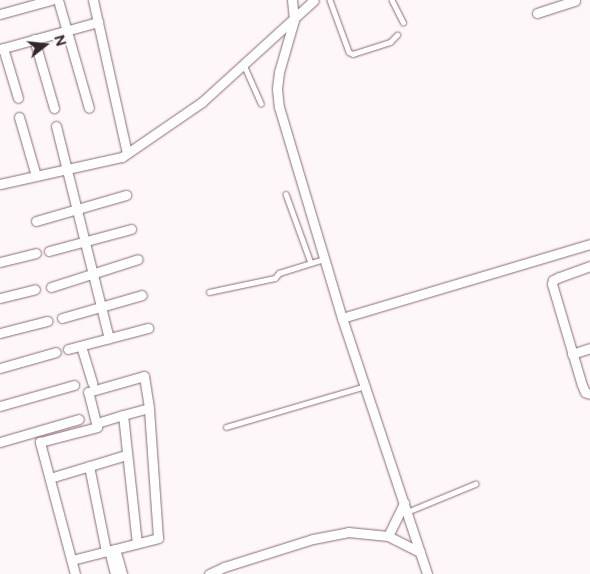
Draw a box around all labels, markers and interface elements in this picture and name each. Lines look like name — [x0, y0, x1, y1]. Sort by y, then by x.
north arrow — [20, 20, 70, 70]
text: N — [50, 33, 70, 48]

